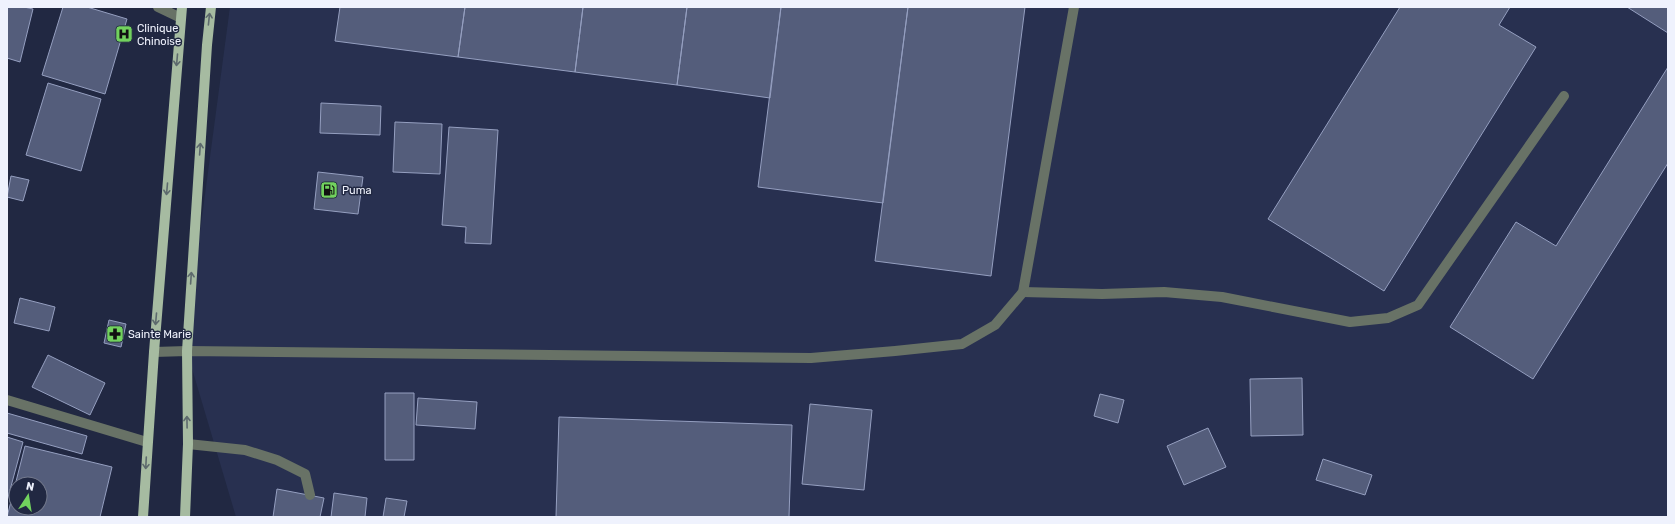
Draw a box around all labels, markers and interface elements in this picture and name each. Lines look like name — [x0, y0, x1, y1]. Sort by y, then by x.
one-way arrow — [206, 13, 213, 26]
place label: Clinique Chinoise — [137, 22, 181, 48]
hospital icon: Clinique Chinoise — [114, 24, 134, 44]
one-way arrow — [174, 53, 181, 66]
one-way arrow — [196, 142, 203, 155]
fuel station icon: Puma — [319, 180, 339, 200]
one-way arrow — [163, 182, 170, 195]
place label: Puma — [342, 184, 372, 197]
one-way arrow — [188, 272, 195, 285]
one-way arrow — [153, 312, 160, 325]
pharmacy icon: Sainte Marie — [105, 324, 125, 344]
place label: Sainte Marie — [128, 328, 191, 341]
one-way arrow — [184, 416, 191, 429]
one-way arrow — [142, 456, 150, 469]
north arrow — [8, 476, 48, 516]
text: N — [25, 480, 35, 494]

